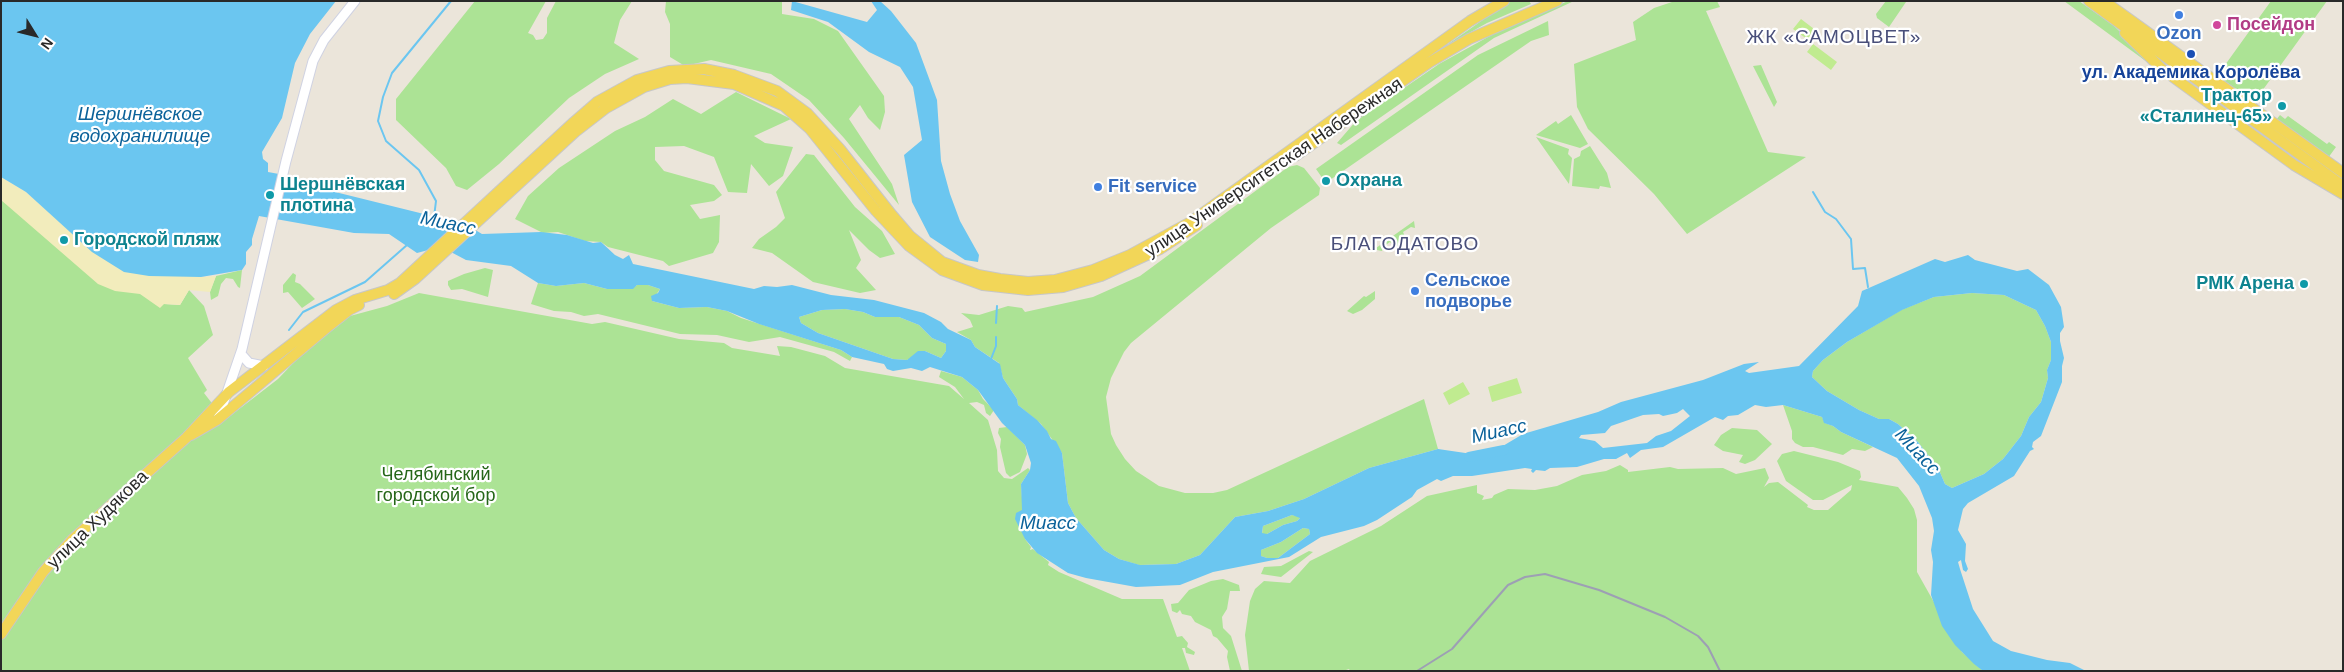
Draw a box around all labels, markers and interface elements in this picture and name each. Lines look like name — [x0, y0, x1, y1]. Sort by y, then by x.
marker: Ozon — [2173, 9, 2185, 21]
north arrow — [10, 10, 60, 60]
place label: Посейдон — [2227, 14, 2315, 36]
marker: Посейдон — [2211, 19, 2223, 31]
place label: Ozon — [2157, 23, 2201, 45]
district label: ЖК «САМОЦВЕТ» — [1745, 27, 1923, 49]
text: N — [38, 35, 57, 53]
marker: ул. Академика Королёва — [2185, 48, 2197, 60]
place label: ул. Академика Королёва — [2082, 62, 2300, 84]
street label: улица Университетская Набережная — [1141, 74, 1407, 262]
place label: Трактор «Сталинец-65» — [2140, 85, 2272, 128]
marker: Трактор «Сталинец-65» — [2276, 100, 2288, 112]
water label: Шершнёвское водохранилище — [70, 104, 210, 148]
place label: Охрана — [1336, 170, 1402, 192]
place label: Шершнёвская плотина — [280, 174, 405, 216]
marker: Охрана — [1320, 175, 1332, 187]
place label: Fit service — [1108, 176, 1197, 198]
marker: Fit service — [1092, 181, 1104, 193]
marker: Шершнёвская плотина — [264, 189, 276, 201]
water label: Миасс — [418, 207, 478, 241]
place label: Городской пляж — [74, 229, 219, 251]
marker: Городской пляж — [58, 234, 70, 246]
district label: БЛАГОДАТОВО — [1329, 234, 1481, 256]
place label: Сельское подворье — [1425, 270, 1512, 312]
place label: РМК Арена — [2196, 273, 2294, 295]
marker: РМК Арена — [2298, 278, 2310, 290]
marker: Сельское подворье — [1409, 285, 1421, 297]
water label: Миасс — [1469, 415, 1529, 449]
water label: Миасс — [1890, 424, 1944, 480]
park label: Челябинский городской бор — [377, 464, 495, 506]
street label: улица Худякова — [43, 466, 153, 574]
water label: Миасс — [1020, 513, 1076, 535]

